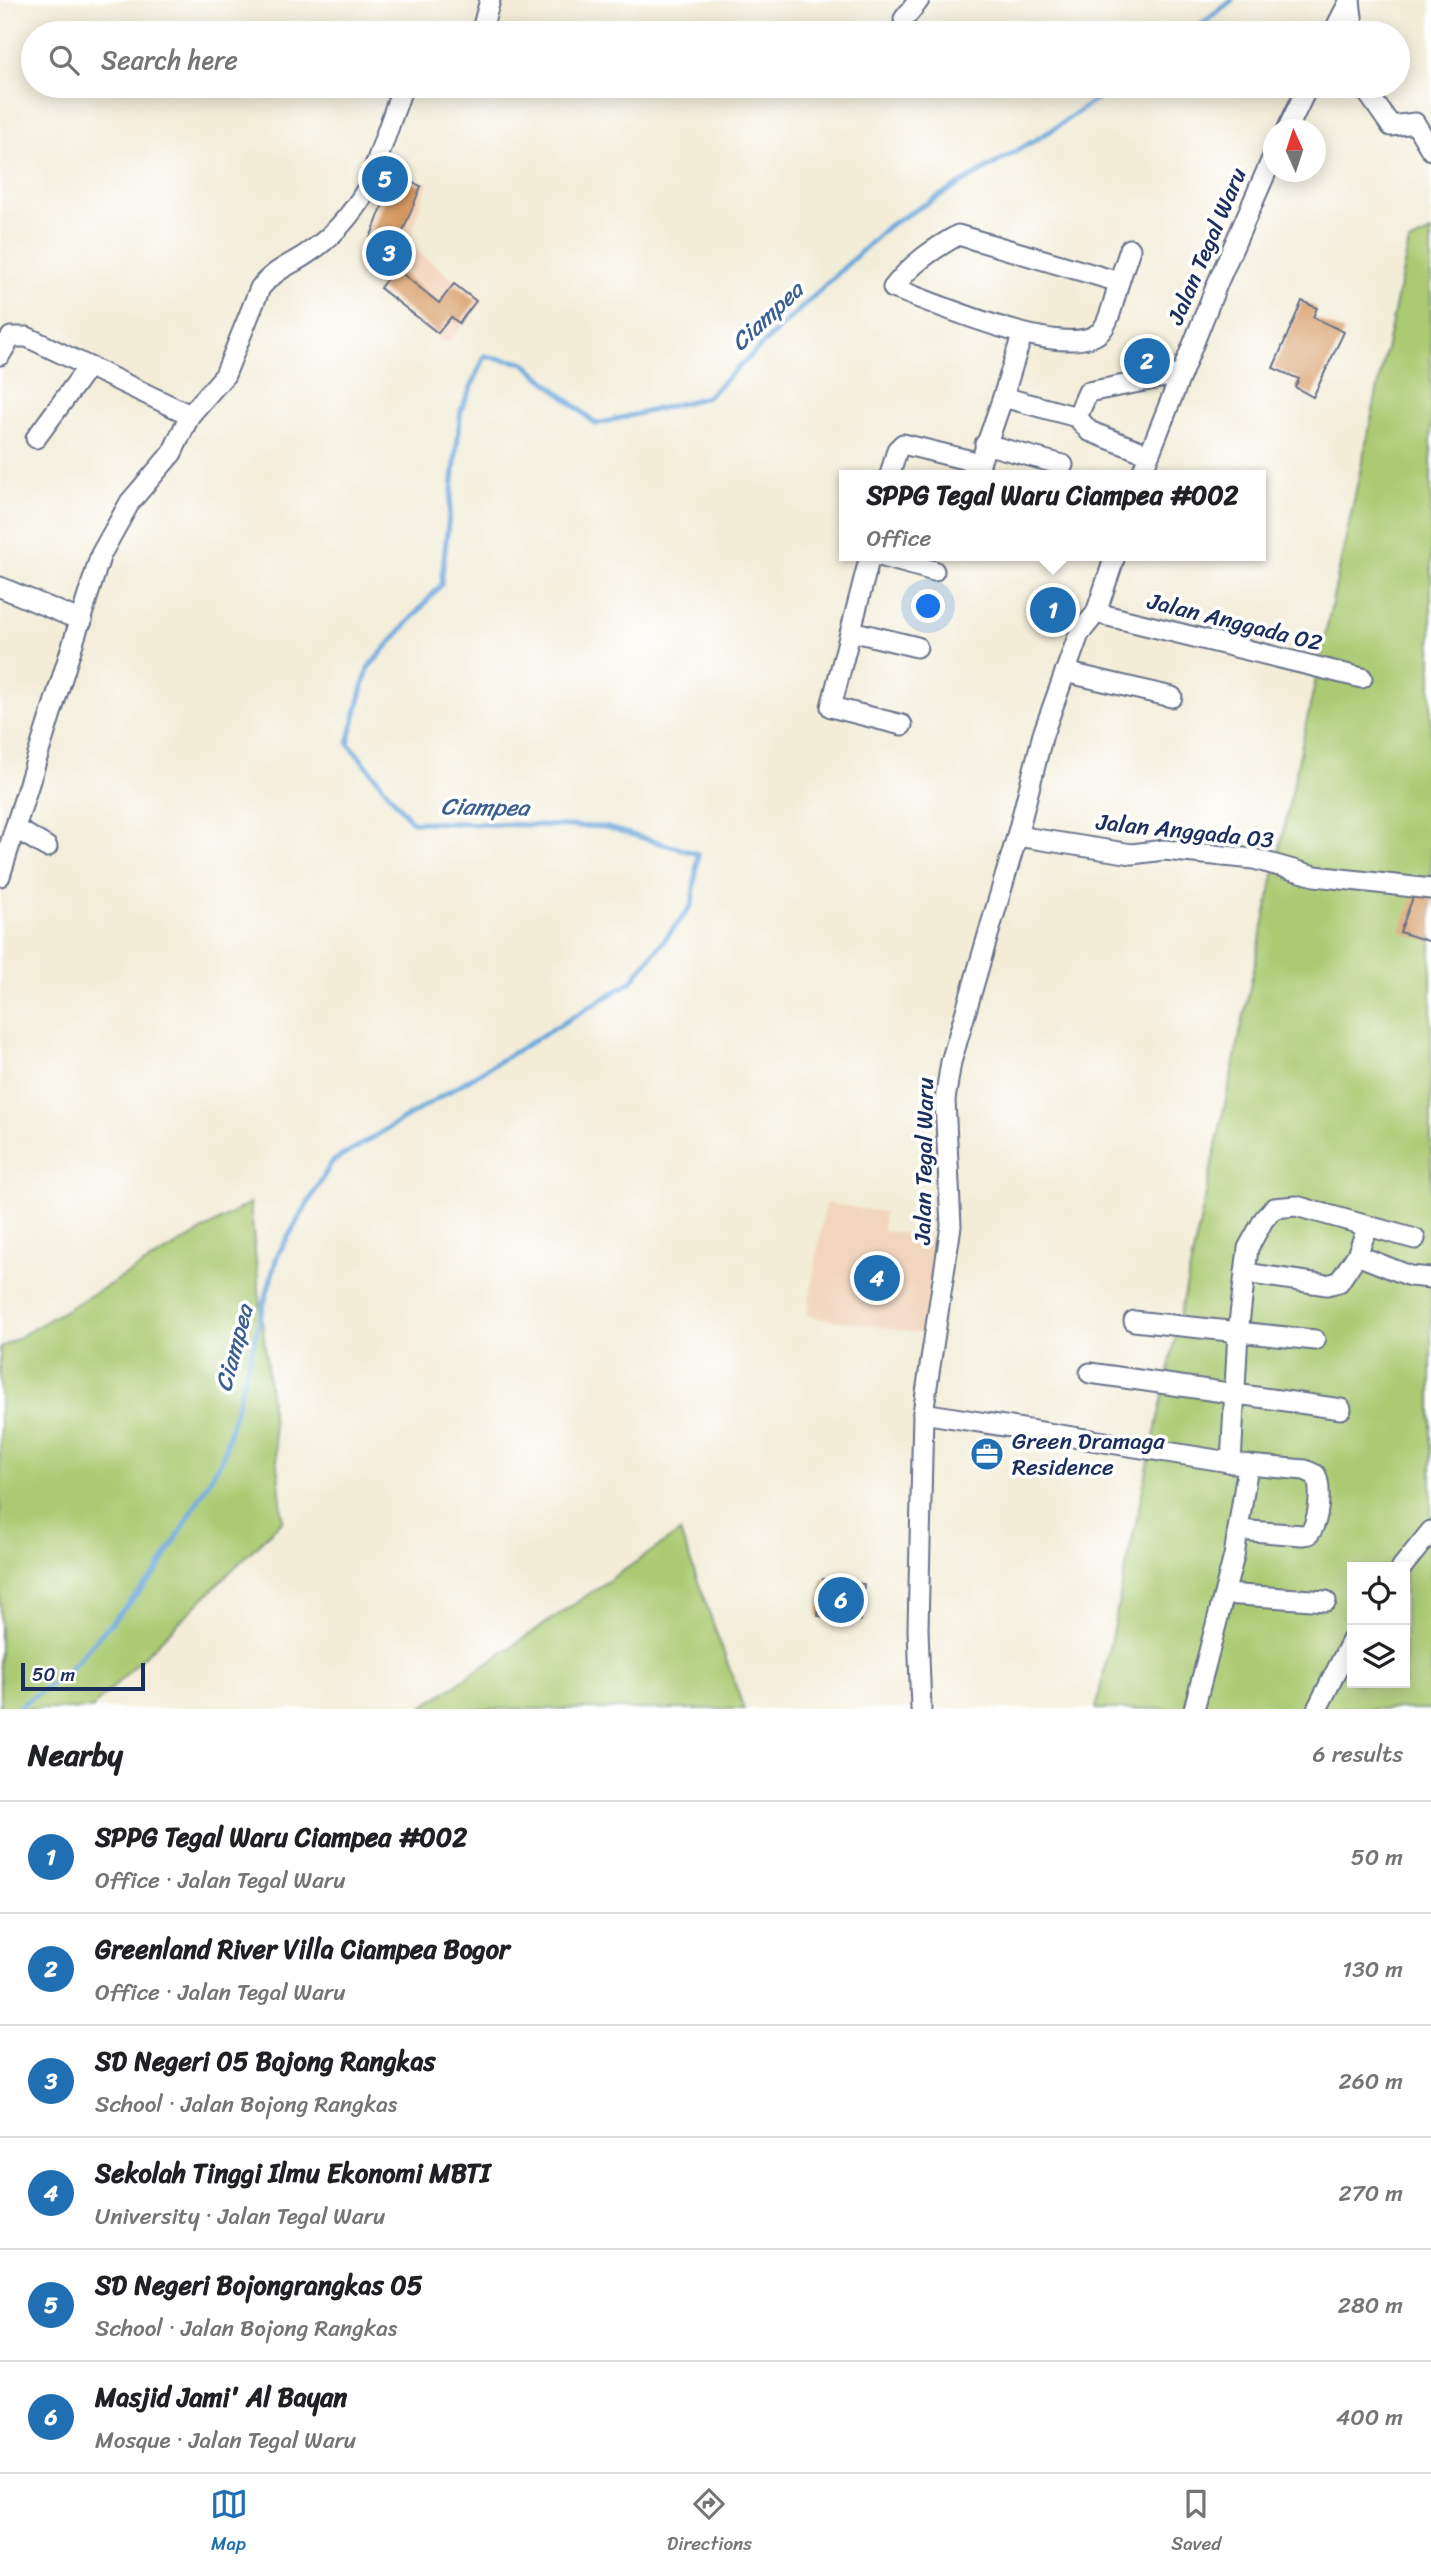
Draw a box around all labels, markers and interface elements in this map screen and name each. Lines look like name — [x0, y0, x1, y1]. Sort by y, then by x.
search box — [21, 21, 1410, 98]
text: Search here — [101, 37, 238, 83]
icon: search — [45, 41, 83, 79]
north arrow — [1263, 119, 1326, 182]
pin: 5 — [362, 153, 408, 205]
street label: Jalan Tegal Waru — [1155, 161, 1259, 332]
pin: 3 — [366, 227, 412, 279]
water label: Ciampea — [720, 269, 815, 361]
pin: 2 — [1124, 335, 1170, 387]
popup — [839, 470, 1266, 561]
text: SPPG Tegal Waru Ciampea #002 — [866, 472, 1239, 518]
text: Office — [866, 518, 931, 559]
street label: Jalan Anggada 02 — [1142, 580, 1327, 663]
pin: 1 — [1030, 584, 1076, 636]
your location — [911, 589, 945, 623]
water label: Ciampea — [440, 785, 531, 829]
street label: Jalan Anggada 03 — [1093, 801, 1276, 861]
street label: Jalan Tegal Waru — [902, 1077, 946, 1246]
pin: 4 — [854, 1252, 900, 1304]
water label: Ciampea — [202, 1298, 266, 1396]
place label: Green Dramaga Residence — [1012, 1421, 1165, 1488]
office icon: Green Dramaga Residence — [968, 1435, 1006, 1473]
map controls — [1347, 1562, 1410, 1688]
button: locate — [1347, 1562, 1410, 1625]
pin: 6 — [818, 1574, 864, 1626]
button: layers — [1347, 1625, 1410, 1688]
text: 50 m — [32, 1658, 75, 1691]
scale bar — [21, 1660, 145, 1692]
text: Nearby — [28, 1728, 123, 1782]
text: 6 results — [1313, 1734, 1403, 1775]
text: SPPG Tegal Waru Ciampea #002 — [95, 1814, 467, 1860]
text: 1 — [46, 1837, 56, 1878]
text: 50 m — [1351, 1837, 1403, 1878]
text: Office · Jalan Tegal Waru — [95, 1860, 345, 1901]
text: Greenland River Villa Ciampea Bogor — [95, 1926, 510, 1972]
text: 2 — [44, 1949, 58, 1990]
text: 130 m — [1342, 1949, 1403, 1990]
text: Office · Jalan Tegal Waru — [95, 1972, 345, 2013]
text: SD Negeri 05 Bojong Rangkas — [95, 2038, 435, 2084]
text: 3 — [45, 2061, 57, 2102]
text: 260 m — [1338, 2061, 1403, 2102]
text: School · Jalan Bojong Rangkas — [95, 2084, 397, 2125]
text: Sekolah Tinggi Ilmu Ekonomi MBTI — [95, 2150, 490, 2196]
text: 4 — [44, 2173, 58, 2214]
text: 270 m — [1338, 2173, 1403, 2214]
text: University · Jalan Tegal Waru — [95, 2196, 385, 2237]
text: SD Negeri Bojongrangkas 05 — [95, 2262, 423, 2308]
text: 5 — [44, 2285, 58, 2326]
text: 280 m — [1338, 2285, 1403, 2326]
text: School · Jalan Bojong Rangkas — [95, 2308, 397, 2349]
text: Masjid Jami' Al Bayan — [95, 2374, 347, 2420]
text: 6 — [44, 2397, 58, 2438]
text: 400 m — [1336, 2397, 1403, 2438]
text: Mosque · Jalan Tegal Waru — [95, 2420, 356, 2461]
tab: Map — [210, 2485, 248, 2560]
tab: Directions — [667, 2485, 752, 2560]
tab: Saved — [1171, 2485, 1221, 2560]

